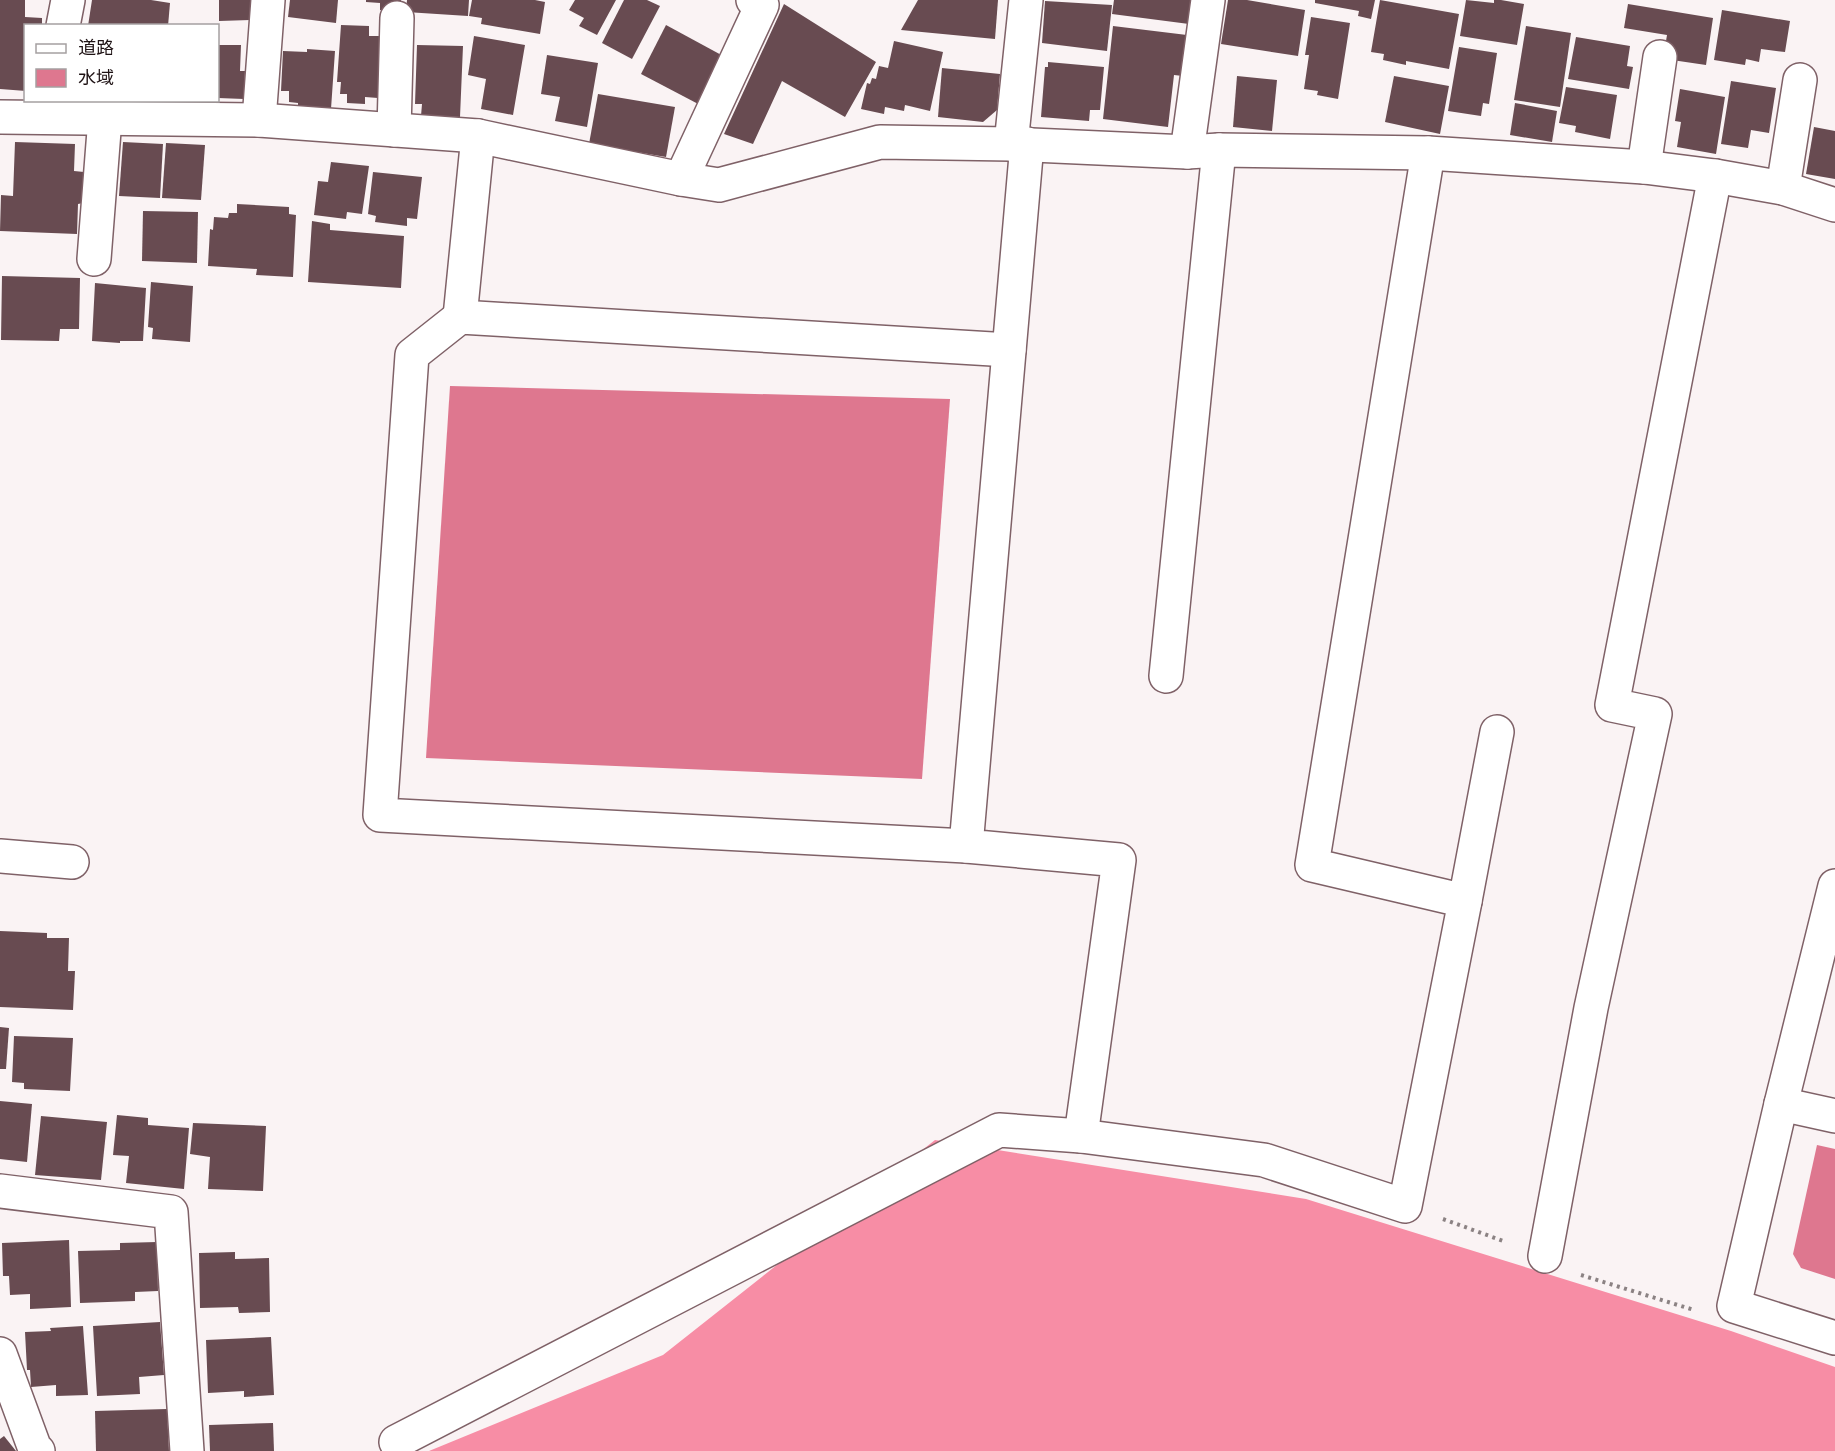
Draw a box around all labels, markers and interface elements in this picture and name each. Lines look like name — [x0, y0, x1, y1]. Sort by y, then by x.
legend — [24, 24, 219, 102]
text: 道路 — [78, 38, 114, 59]
text: 水域 — [78, 68, 114, 89]

